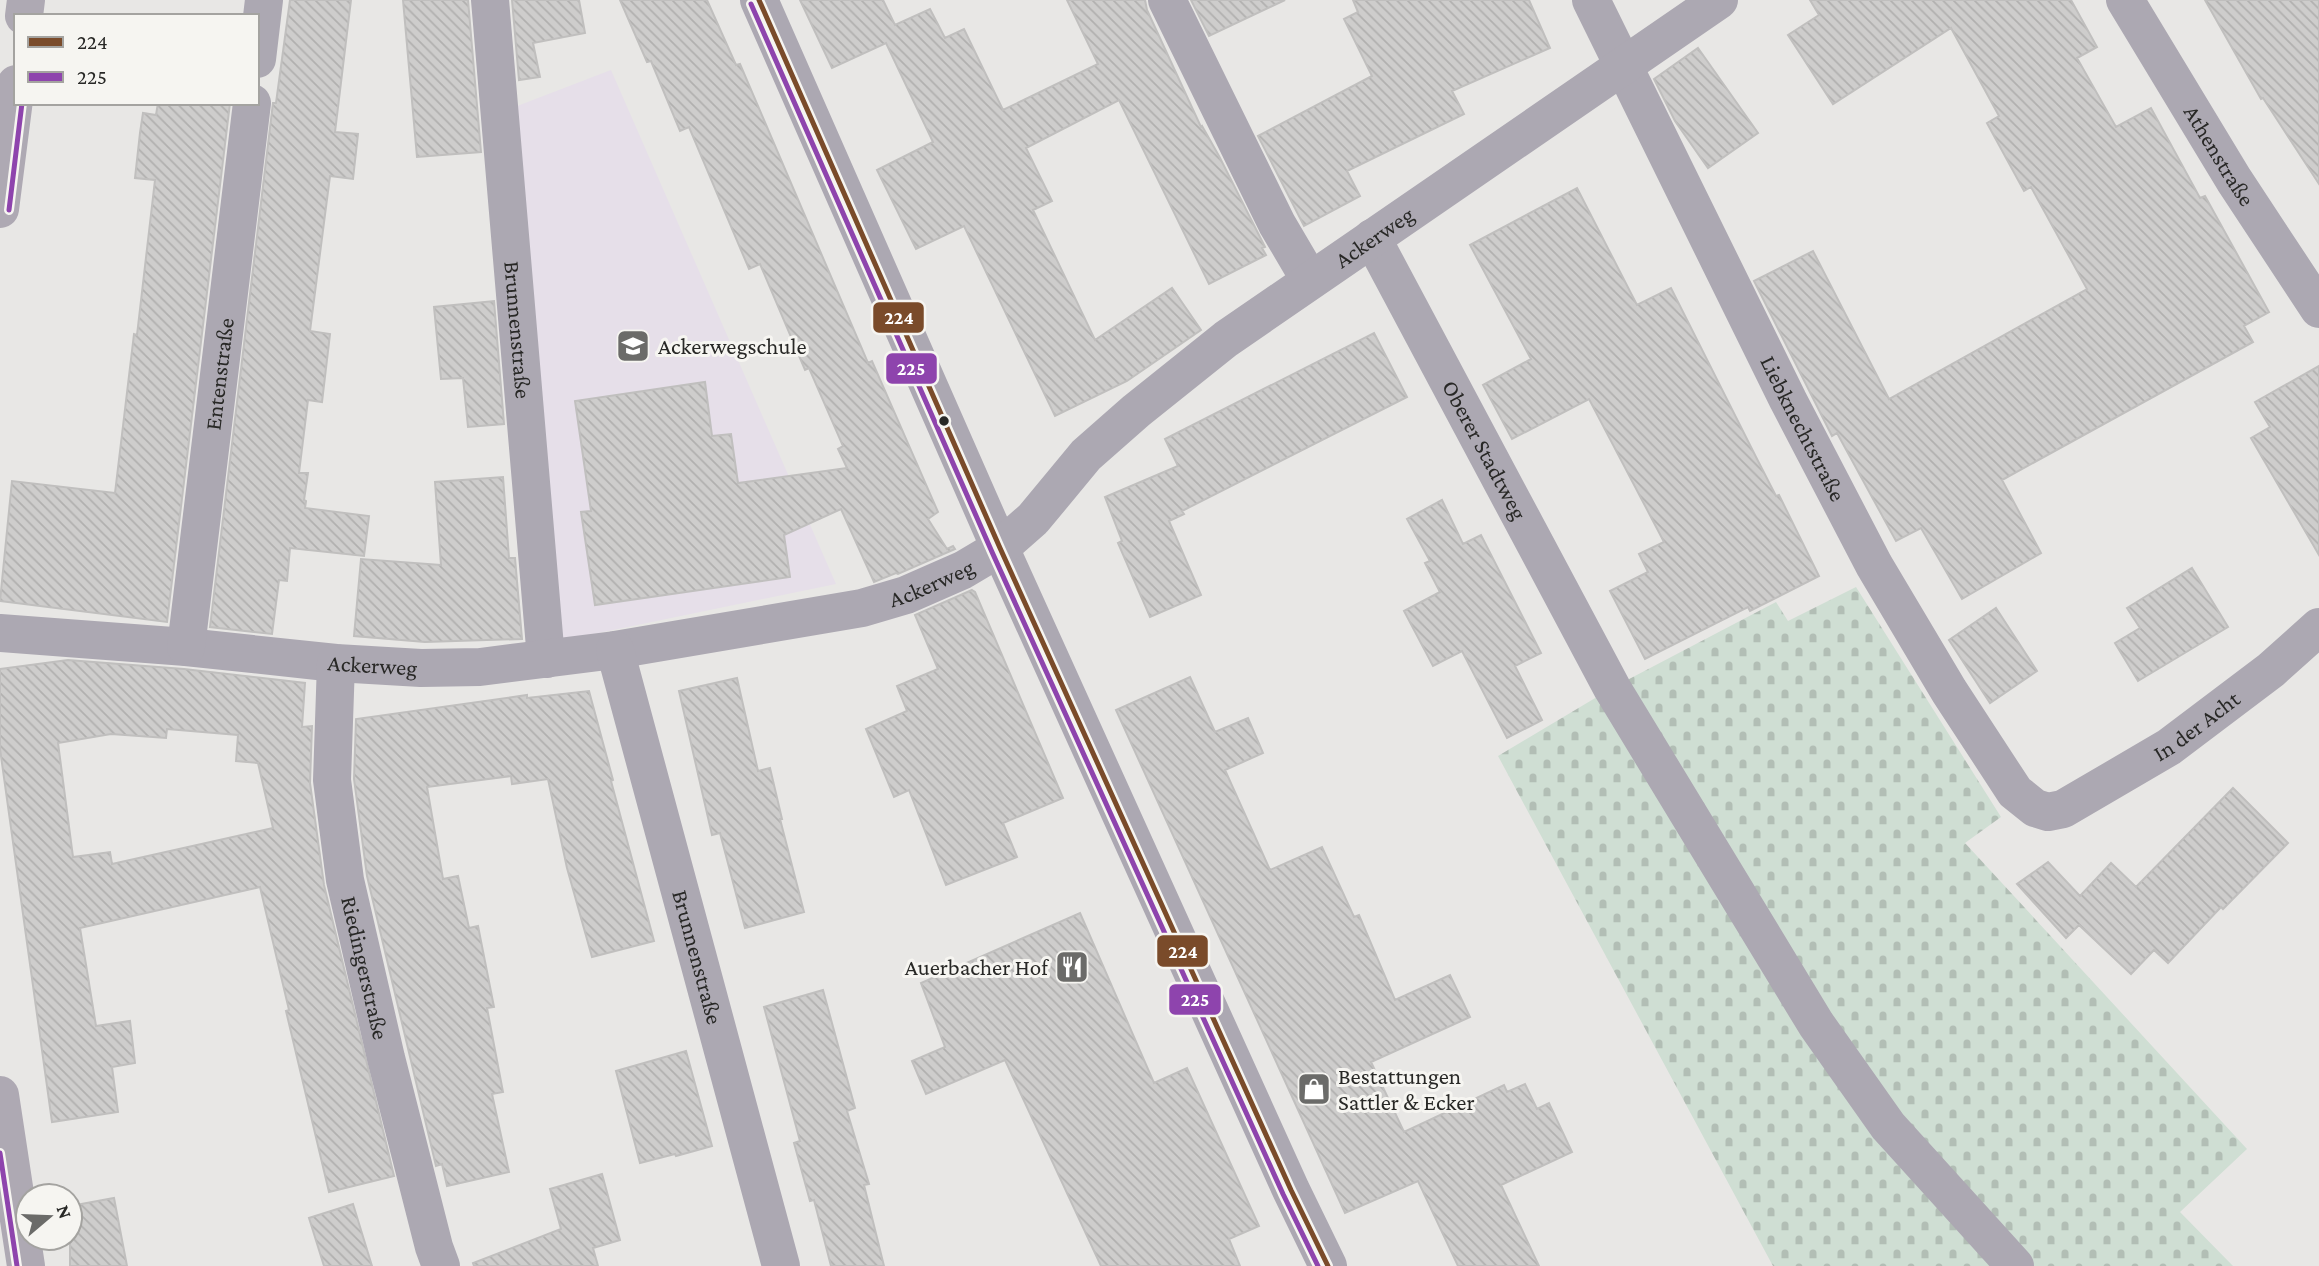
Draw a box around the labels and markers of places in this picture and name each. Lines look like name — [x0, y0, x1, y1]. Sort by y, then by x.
school or university icon: Ackerwegschule — [614, 327, 652, 365]
place label: Ackerwegschule — [658, 333, 807, 359]
unlabelled marker — [937, 414, 951, 428]
restaurant icon: Auerbacher Hof — [1053, 948, 1091, 986]
place label: Auerbacher Hof — [905, 954, 1049, 980]
place label: Bestattungen Sattler & Ecker — [1338, 1063, 1475, 1115]
shop icon: Bestattungen Sattler & Ecker — [1295, 1070, 1333, 1108]

